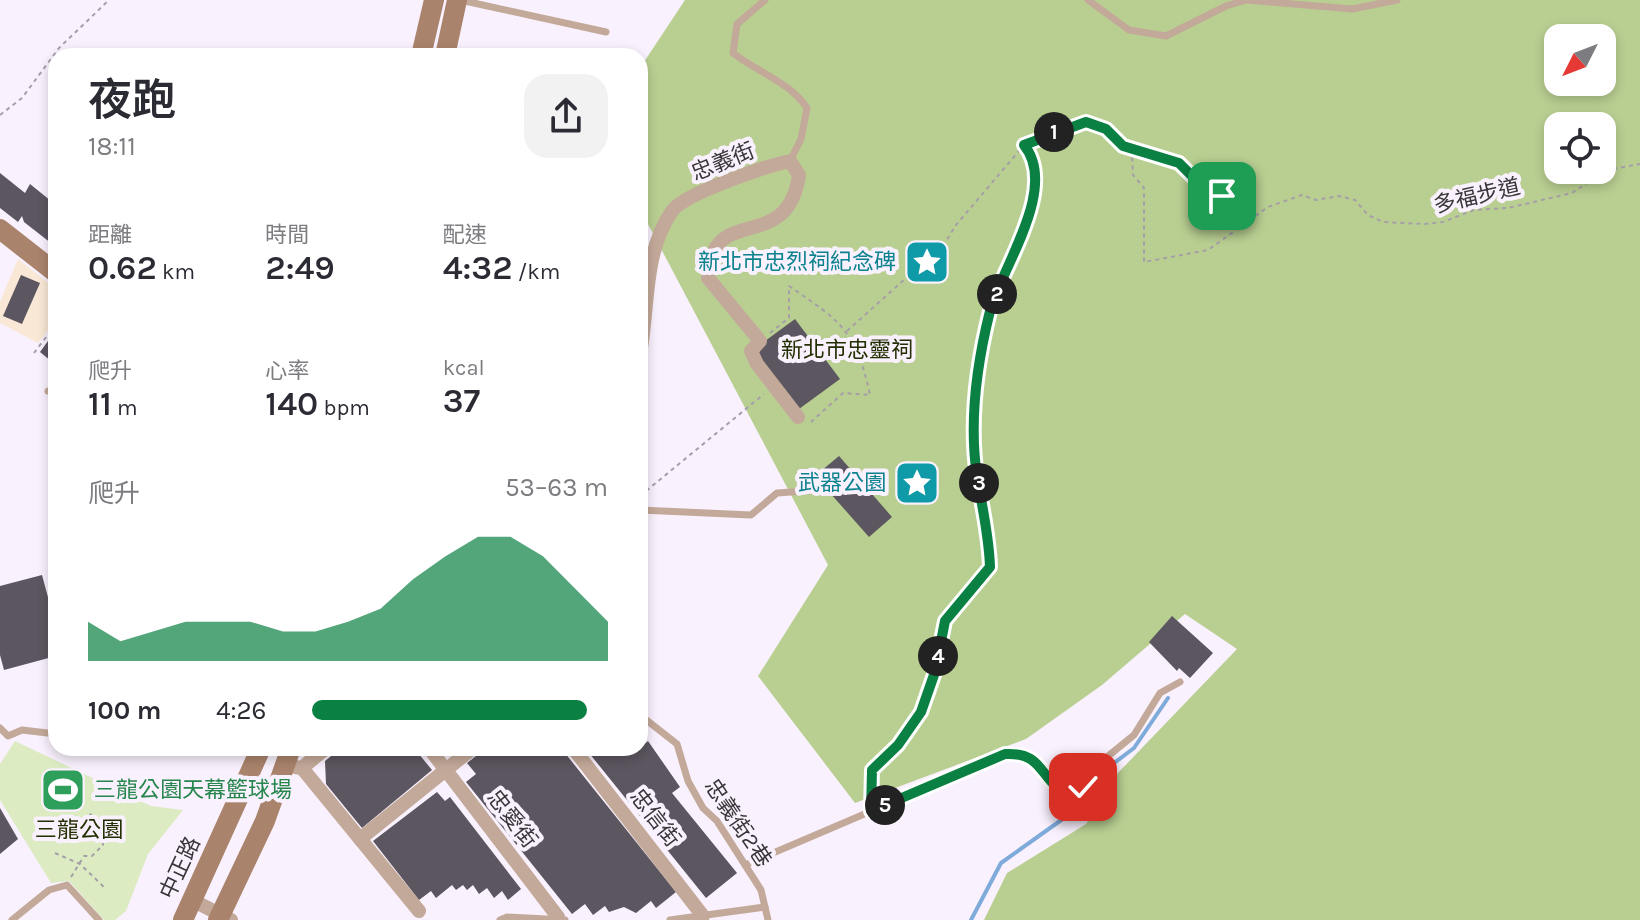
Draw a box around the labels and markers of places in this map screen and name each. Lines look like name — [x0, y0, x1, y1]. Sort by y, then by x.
pin: 1 — [1034, 112, 1074, 152]
pin — [1188, 162, 1256, 230]
place icon: 新北市忠烈祠紀念碑 — [903, 238, 951, 286]
place label: 新北市忠烈祠紀念碑 — [698, 249, 896, 275]
pin: 2 — [977, 274, 1017, 314]
place icon: 武器公園 — [893, 459, 941, 507]
pin: 3 — [959, 463, 999, 503]
place label: 武器公園 — [798, 470, 886, 496]
pin: 4 — [918, 636, 958, 676]
pin — [1049, 753, 1117, 821]
sports icon: 三龍公園天幕籃球場 — [39, 766, 87, 814]
place label: 三龍公園天幕籃球場 — [94, 777, 292, 803]
pin: 5 — [865, 785, 905, 825]

